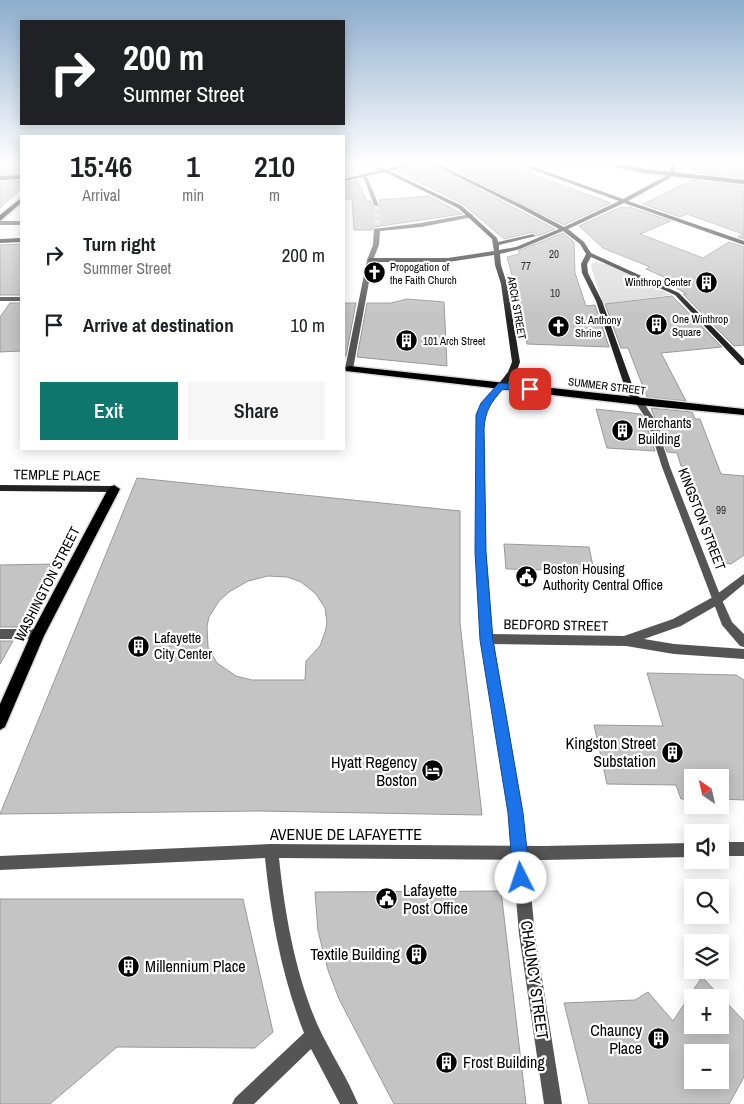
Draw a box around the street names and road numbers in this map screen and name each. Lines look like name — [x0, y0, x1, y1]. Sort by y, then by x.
street label: ARCH STREET — [504, 274, 530, 341]
street label: SUMMER STREET — [567, 374, 647, 398]
street label: TEMPLE PLACE — [13, 465, 101, 485]
street label: KINGSTON STREET — [674, 465, 730, 573]
street label: WASHINGTON STREET — [10, 523, 84, 645]
street label: BEDFORD STREET — [504, 615, 608, 635]
street label: AVENUE DE LAFAYETTE — [269, 823, 422, 845]
street label: CHAUNCY STREET — [516, 919, 554, 1041]

